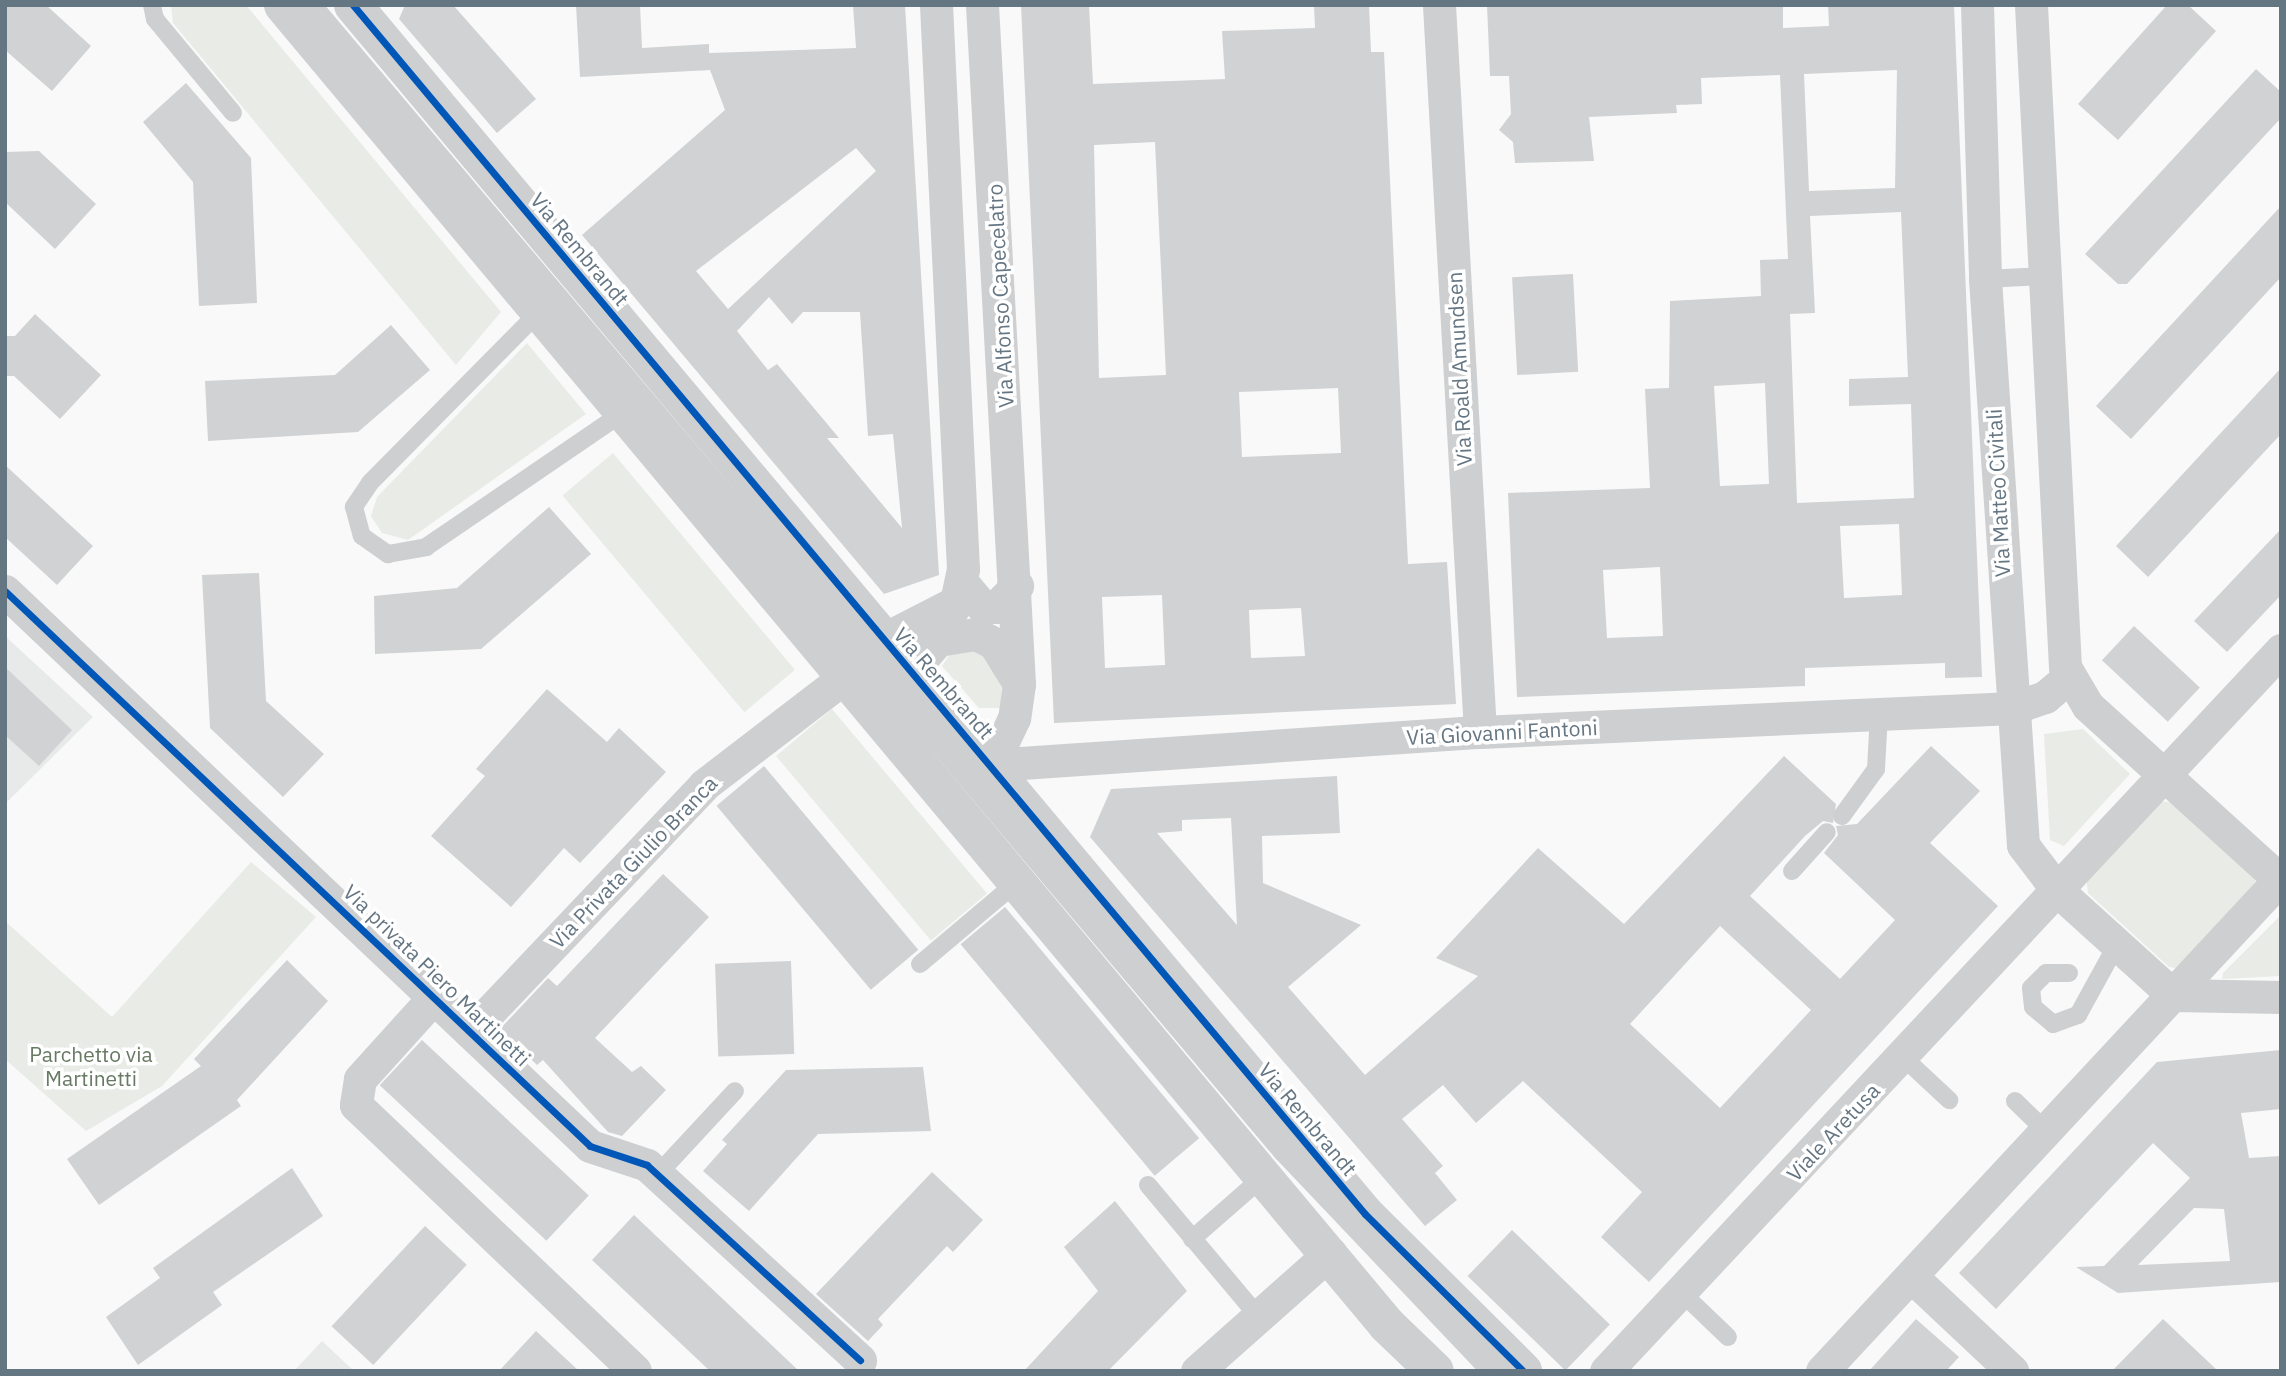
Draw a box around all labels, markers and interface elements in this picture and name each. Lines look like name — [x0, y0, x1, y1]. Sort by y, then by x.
street label: Via Alfonso Capecelatro — [982, 183, 1018, 409]
street label: Via Rembrandt — [525, 187, 635, 311]
street label: Via Roald Amundsen — [1441, 271, 1477, 467]
street label: Via Matteo Civitali — [1981, 408, 2015, 578]
street label: Via Rembrandt — [889, 622, 999, 744]
street label: Via Giovanni Fantoni — [1406, 714, 1598, 750]
street label: Via Privata Giulio Branca — [544, 770, 722, 954]
street label: Via privata Piero Martinetti — [338, 879, 536, 1071]
park label: Parchetto via Martinetti — [29, 1041, 153, 1091]
street label: Via Rembrandt — [1253, 1057, 1363, 1181]
street label: Viale Aretusa — [1781, 1078, 1885, 1186]

